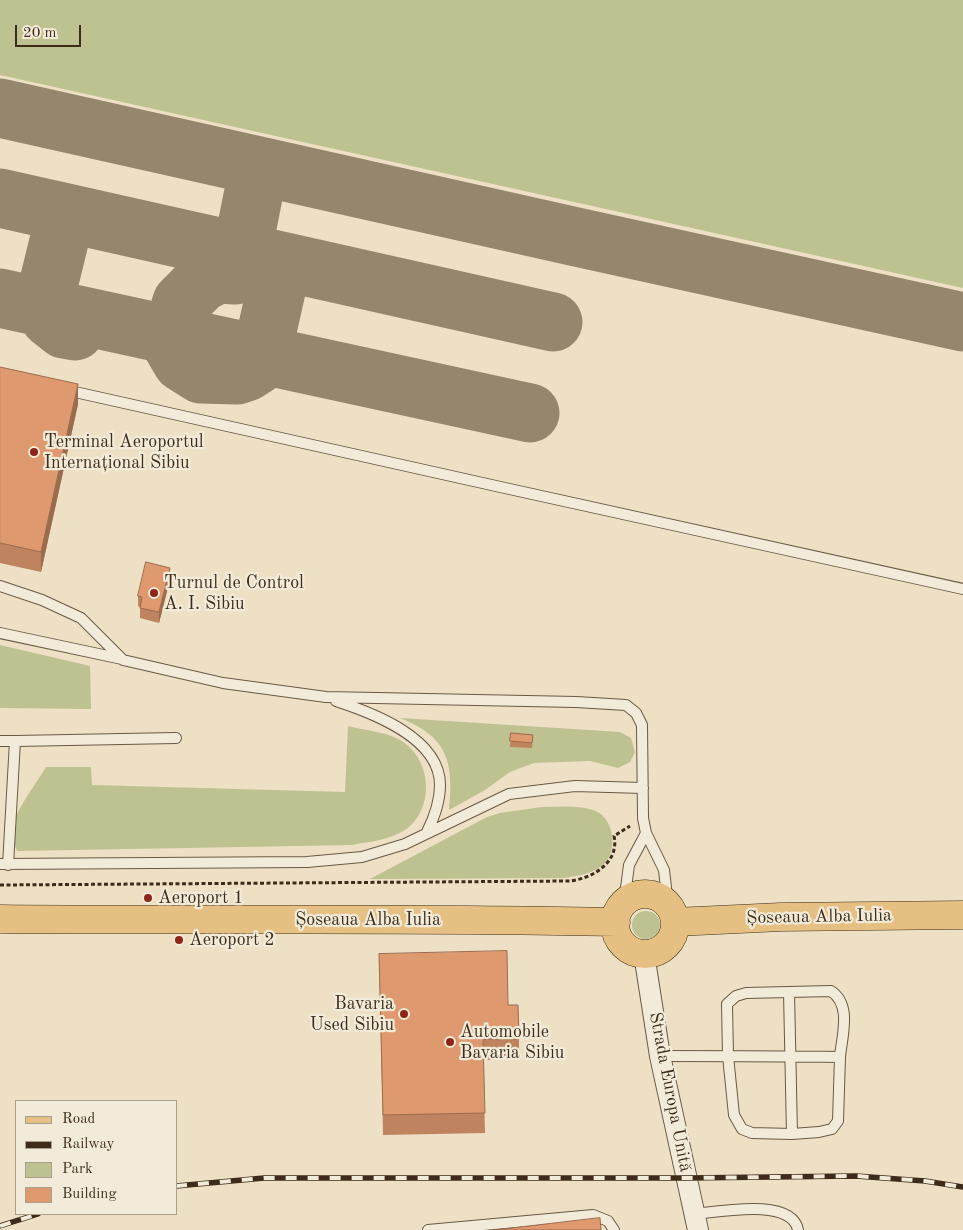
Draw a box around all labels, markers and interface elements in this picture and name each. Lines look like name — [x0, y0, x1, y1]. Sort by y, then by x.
scale bar — [18, 15, 84, 47]
text: 20 m — [23, 26, 57, 41]
place label: Terminal Aeroportul Internațional Sibiu — [44, 431, 204, 474]
marker: Terminal Aeroportul Internațional Sibiu — [28, 446, 40, 458]
place label: Turnul de Control A. I. Sibiu — [164, 572, 304, 614]
marker: Turnul de Control A. I. Sibiu — [148, 587, 160, 599]
place label: Aeroport 1 — [158, 887, 244, 909]
marker: Aeroport 1 — [142, 892, 154, 904]
street label: Șoseaua Alba Iulia — [746, 905, 892, 929]
street label: Șoseaua Alba Iulia — [295, 909, 441, 931]
place label: Aeroport 2 — [189, 929, 275, 951]
marker: Aeroport 2 — [173, 934, 185, 946]
place label: Bavaria Used Sibiu — [310, 993, 394, 1036]
marker: Bavaria Used Sibiu — [398, 1008, 410, 1020]
street label: Strada Europa Unită — [644, 1010, 696, 1174]
place label: Automobile Bavaria Sibiu — [460, 1021, 564, 1064]
marker: Automobile Bavaria Sibiu — [444, 1036, 456, 1048]
legend — [15, 1100, 178, 1215]
text: Road — [62, 1112, 95, 1127]
text: Railway — [62, 1137, 115, 1152]
text: Park — [62, 1162, 93, 1177]
text: Building — [62, 1187, 117, 1202]

